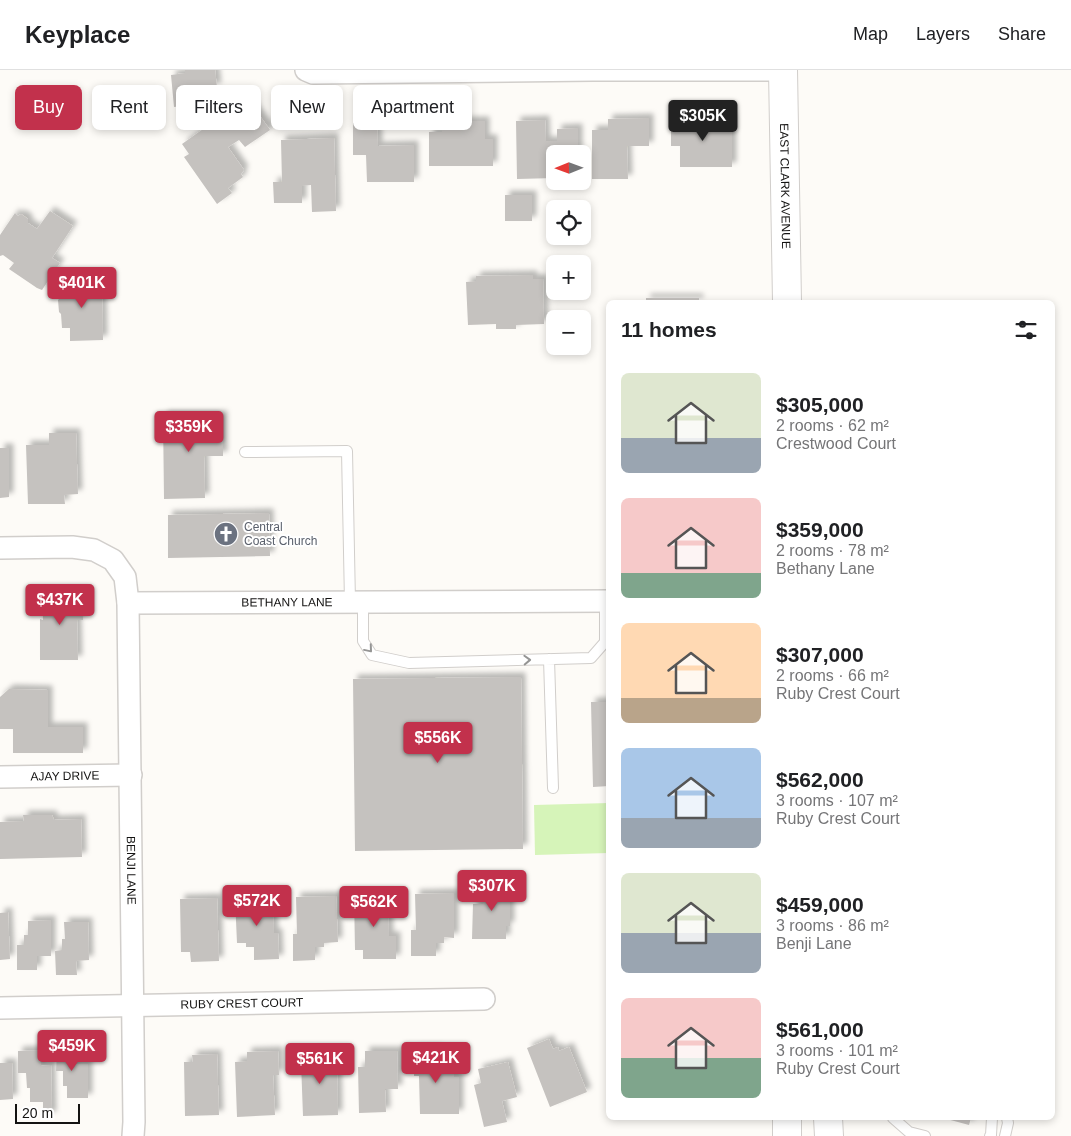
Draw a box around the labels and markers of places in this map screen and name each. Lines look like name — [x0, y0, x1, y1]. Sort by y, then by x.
pin: $305K — [668, 100, 738, 142]
pin: $401K — [47, 266, 117, 309]
pin: $359K — [154, 410, 224, 453]
place label: Central Coast Church — [244, 520, 317, 548]
church icon: Central Coast Church — [213, 521, 239, 547]
pin: $437K — [25, 584, 95, 626]
pin: $556K — [403, 722, 473, 764]
pin: $307K — [457, 870, 527, 912]
pin: $572K — [222, 884, 292, 927]
pin: $562K — [339, 886, 409, 928]
pin: $459K — [37, 1030, 107, 1072]
pin: $561K — [285, 1042, 355, 1085]
pin: $421K — [401, 1042, 471, 1084]

